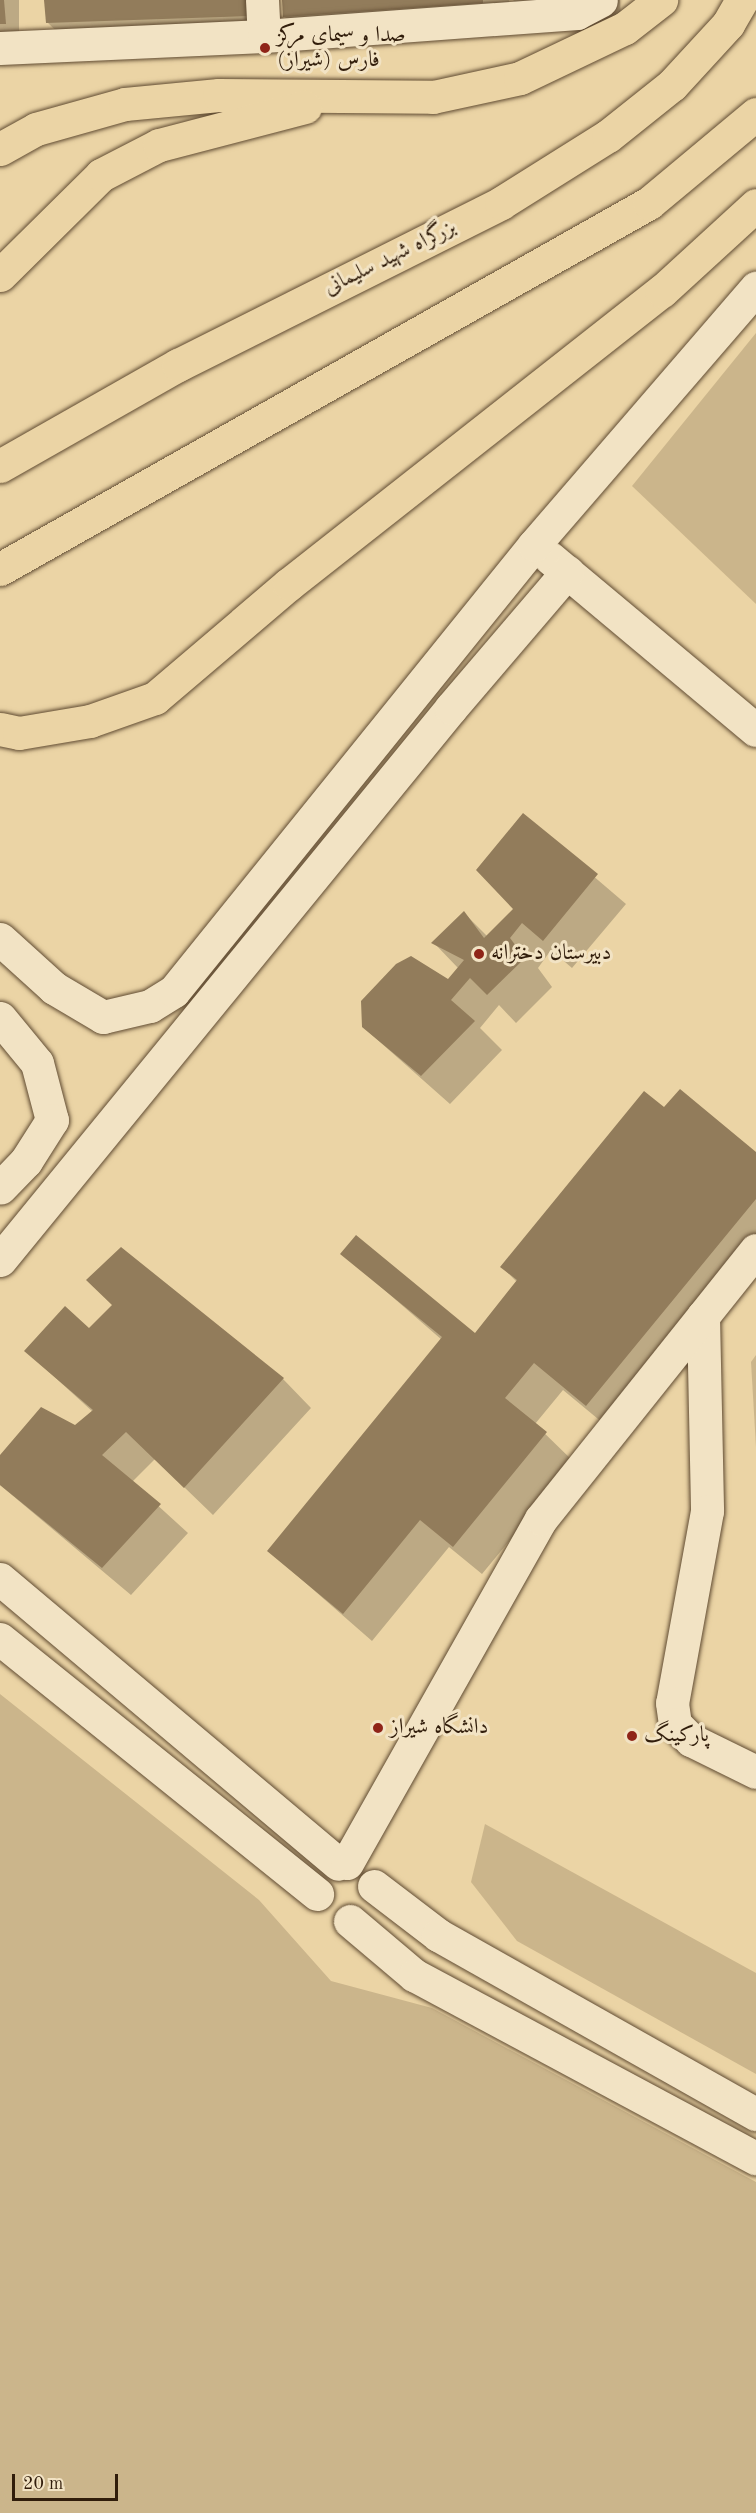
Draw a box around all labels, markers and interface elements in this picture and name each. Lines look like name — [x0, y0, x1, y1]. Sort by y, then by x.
place label: صدا و سیمای مرکز فارس (شیراز) — [277, 22, 406, 74]
marker: صدا و سیمای مرکز فارس (شیراز) — [258, 41, 272, 55]
street label: بزرگراه شهید سلیمانی — [320, 215, 460, 301]
place label: دبیرستان دخترانه — [491, 941, 611, 967]
marker: دبیرستان دخترانه — [472, 947, 486, 961]
place label: دانشگاه شیراز — [390, 1715, 488, 1741]
marker: دانشگاه شیراز — [371, 1721, 385, 1735]
place label: پارکینگ — [644, 1723, 709, 1749]
marker: پارکینگ — [625, 1729, 639, 1743]
scale bar — [15, 2462, 122, 2500]
text: 20 m — [23, 2475, 63, 2493]

